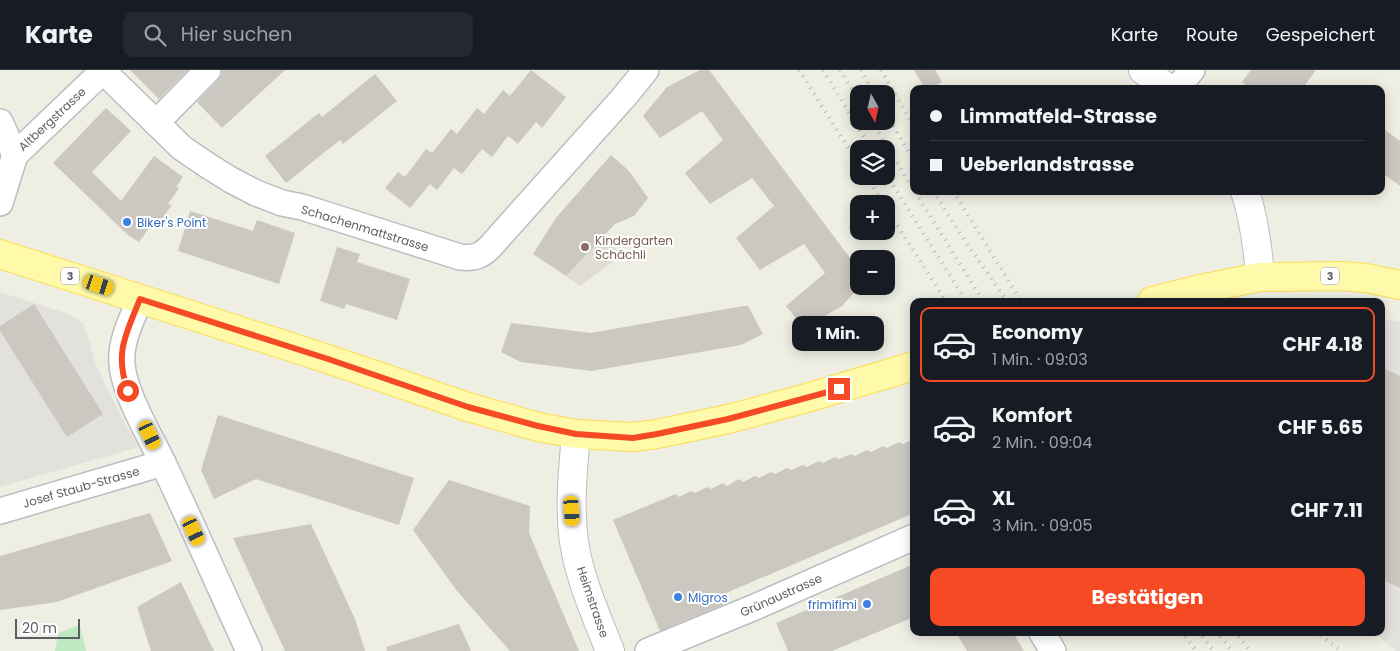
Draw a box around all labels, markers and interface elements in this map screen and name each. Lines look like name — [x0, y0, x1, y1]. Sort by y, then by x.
search box — [123, 12, 473, 57]
text: Karte — [25, 18, 93, 51]
icon: search — [141, 21, 169, 49]
text: Hier suchen — [181, 21, 292, 48]
text: Karte — [1111, 22, 1158, 47]
text: Route — [1186, 22, 1238, 47]
text: Gespeichert — [1266, 22, 1375, 47]
street label: Altbergstrasse — [14, 83, 90, 155]
north arrow — [850, 85, 895, 130]
map controls — [850, 85, 895, 295]
text: Limmatfeld-Strasse — [960, 103, 1157, 130]
button: layers — [850, 140, 895, 185]
text: Ueberlandstrasse — [960, 151, 1134, 178]
button: + — [850, 195, 895, 240]
street label: Schachenmattstrasse — [299, 200, 431, 256]
place label: Biker's Point — [137, 214, 206, 231]
marker: Biker's Point — [121, 216, 133, 228]
place label: Kindergarten Schächli — [595, 232, 673, 263]
marker: Kindergarten Schächli — [579, 241, 591, 253]
button: − — [850, 250, 895, 295]
road number: 3 — [61, 268, 79, 285]
road number: 3 — [1321, 268, 1339, 285]
car — [82, 273, 115, 297]
callout: 1 Min. — [793, 316, 885, 352]
text: Economy — [992, 319, 1083, 346]
text: 1 Min. — [816, 322, 860, 345]
icon: car — [932, 322, 977, 367]
text: CHF 4.18 — [1283, 331, 1363, 358]
text: 1 Min. · 09:03 — [992, 348, 1088, 371]
route end — [828, 378, 850, 400]
route start — [117, 380, 139, 402]
text: Komfort — [992, 402, 1072, 429]
icon: car — [932, 405, 977, 450]
text: CHF 5.65 — [1278, 414, 1363, 441]
car — [136, 418, 163, 452]
text: 2 Min. · 09:04 — [992, 431, 1092, 454]
street label: Josef Staub-Strasse — [21, 462, 141, 512]
text: XL — [992, 485, 1015, 512]
icon: car — [932, 488, 977, 533]
car — [563, 496, 580, 526]
text: CHF 7.11 — [1290, 497, 1363, 524]
car — [180, 514, 207, 548]
text: 3 Min. · 09:05 — [992, 514, 1093, 537]
street label: Heimstrasse — [573, 564, 613, 640]
button: Bestätigen — [930, 568, 1365, 626]
street label: Grünaustrasse — [737, 569, 825, 621]
place label: Migros — [688, 589, 728, 606]
marker: Migros — [672, 591, 684, 603]
place label: frimifimi — [808, 596, 857, 613]
marker: frimifimi — [861, 598, 873, 610]
scale bar — [15, 616, 80, 639]
text: 20 m — [22, 618, 57, 638]

